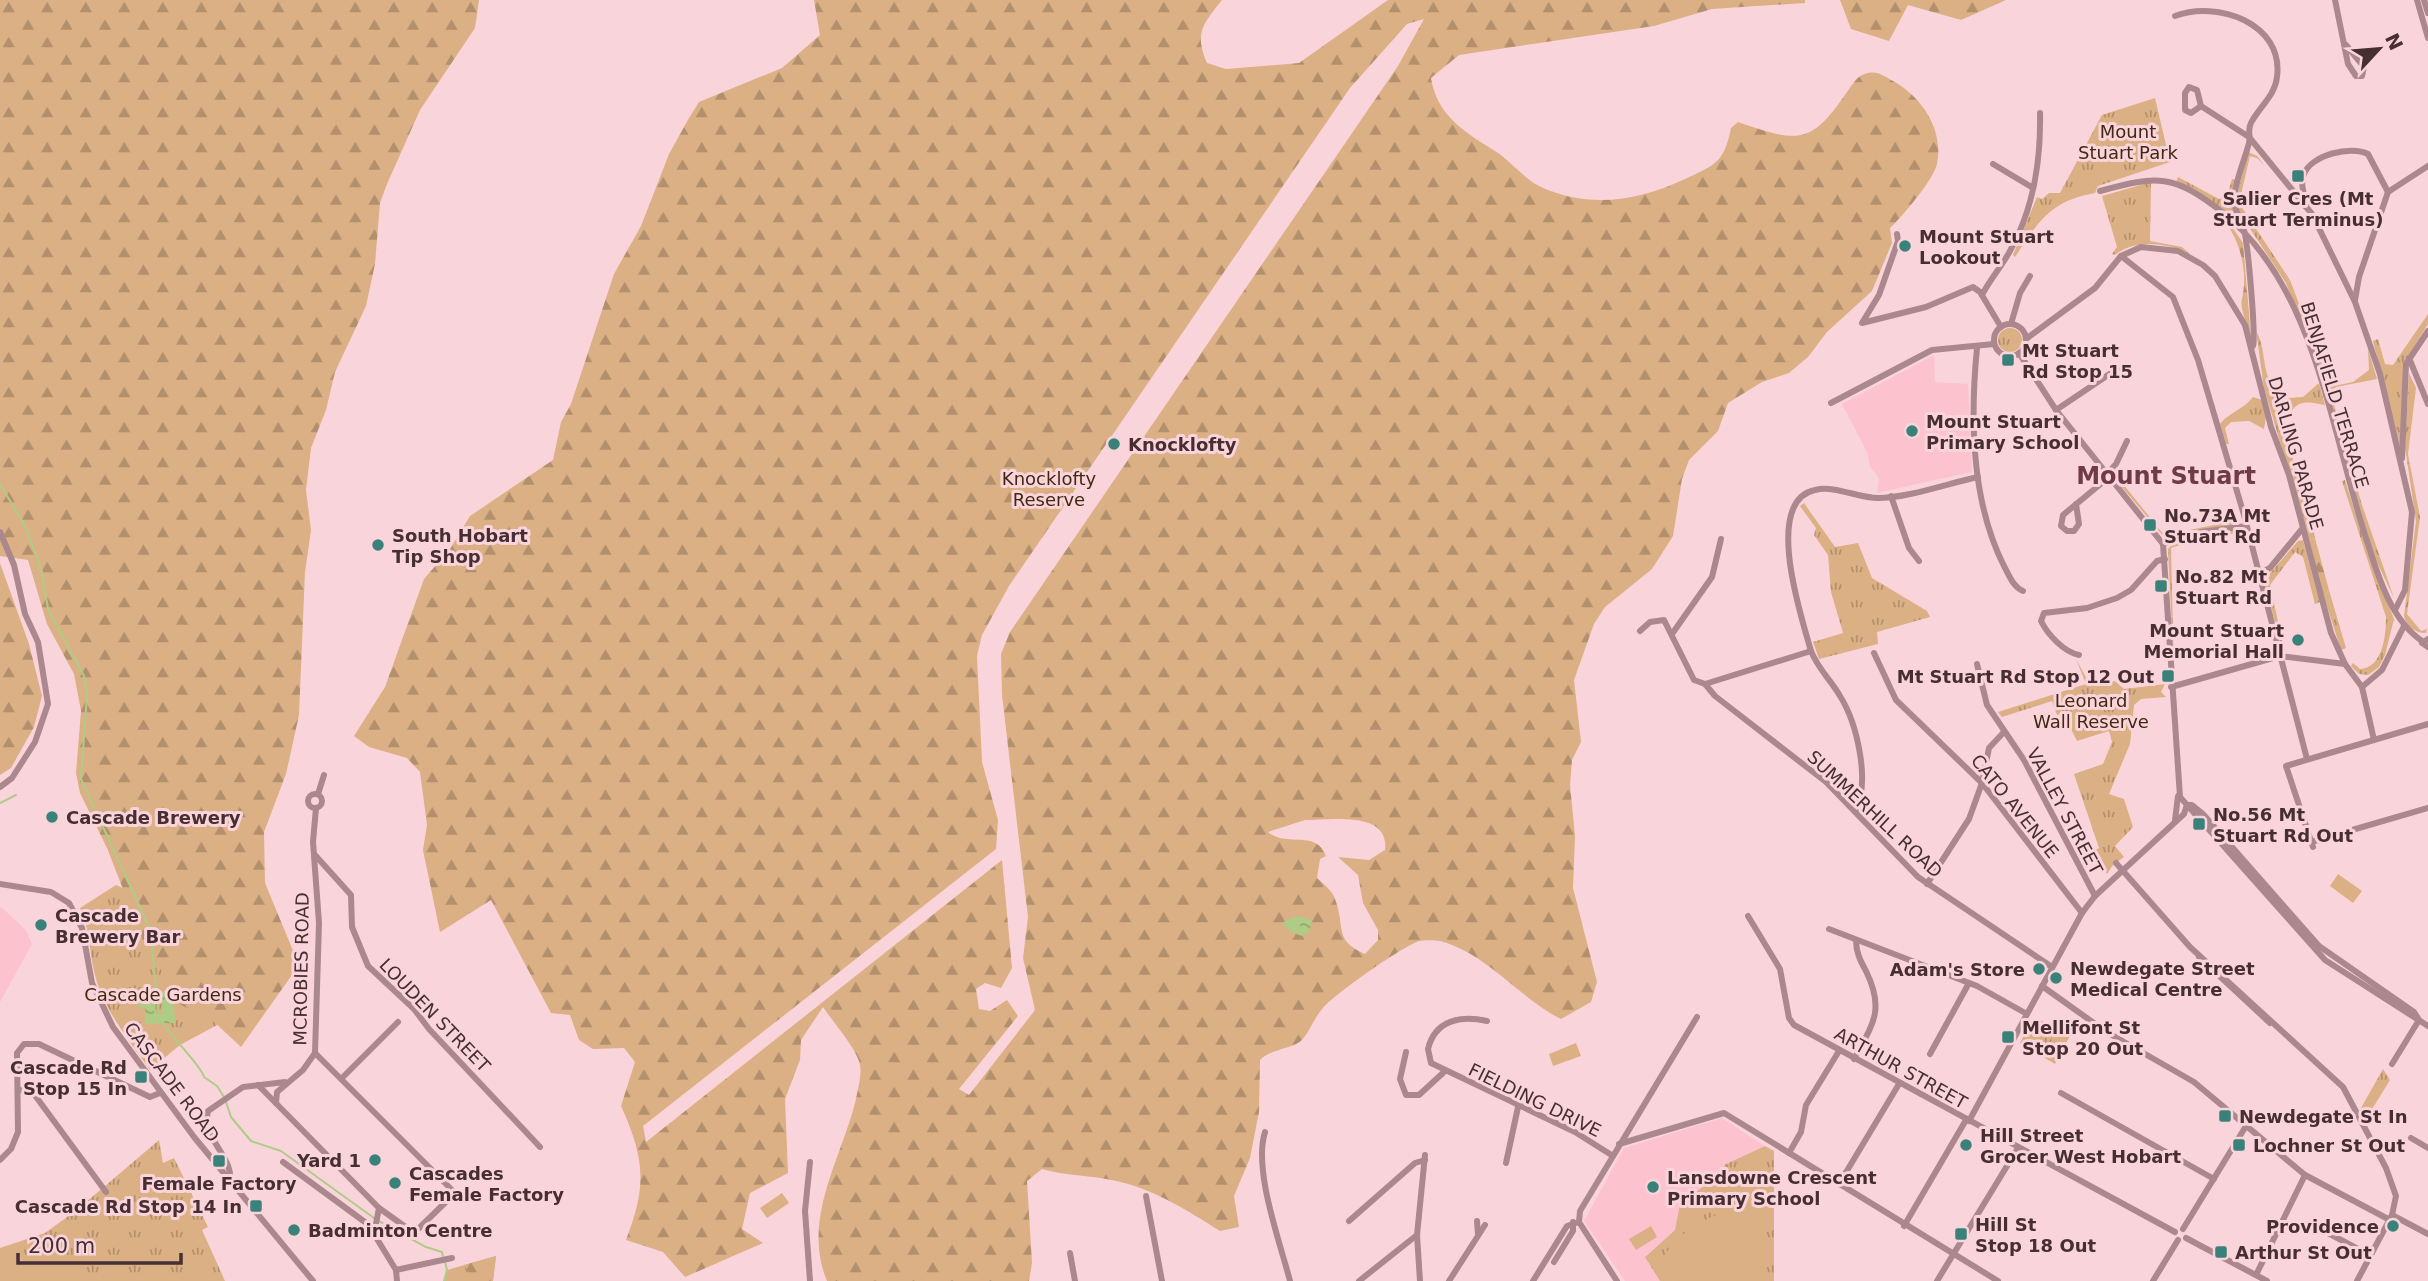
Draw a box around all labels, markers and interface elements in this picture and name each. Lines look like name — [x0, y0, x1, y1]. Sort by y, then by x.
north arrow — [2344, 14, 2414, 84]
text: N — [2381, 30, 2408, 54]
park label: Mount Stuart Park — [2078, 121, 2179, 163]
marker: Salier Cres (Mt Stuart Terminus) — [2290, 168, 2306, 184]
place label: Salier Cres (Mt Stuart Terminus) — [2213, 188, 2383, 230]
place label: Mount Stuart Lookout — [1919, 226, 2054, 268]
marker: Mount Stuart Lookout — [1897, 238, 1913, 254]
street label: BENJAFIELD TERRACE — [2297, 299, 2373, 491]
place label: Mt Stuart Rd Stop 15 — [2022, 340, 2133, 382]
marker: Mt Stuart Rd Stop 15 — [2000, 352, 2016, 368]
street label: DARLING PARADE — [2264, 374, 2328, 532]
place label: Mount Stuart Primary School — [1926, 411, 2079, 453]
marker: Mount Stuart Primary School — [1904, 423, 1920, 439]
place label: Knocklofty — [1128, 434, 1237, 455]
marker: Knocklofty — [1106, 436, 1122, 452]
district label: Mount Stuart — [2076, 462, 2256, 490]
park label: Knocklofty Reserve — [1002, 468, 1096, 510]
place label: No.73A Mt Stuart Rd — [2164, 505, 2270, 547]
marker: No.73A Mt Stuart Rd — [2142, 517, 2158, 533]
place label: South Hobart Tip Shop — [392, 525, 528, 567]
marker: South Hobart Tip Shop — [370, 537, 386, 553]
place label: No.82 Mt Stuart Rd — [2175, 566, 2272, 608]
marker: No.82 Mt Stuart Rd — [2153, 578, 2169, 594]
place label: Mount Stuart Memorial Hall — [2144, 620, 2284, 662]
marker: Mount Stuart Memorial Hall — [2290, 632, 2306, 648]
place label: Mt Stuart Rd Stop 12 Out — [1897, 666, 2154, 687]
marker: Mt Stuart Rd Stop 12 Out — [2160, 668, 2176, 684]
park label: Leonard Wall Reserve — [2033, 690, 2149, 732]
street label: VALLEY STREET — [2023, 744, 2108, 879]
street label: SUMMERHILL ROAD — [1803, 746, 1947, 882]
street label: CATO AVENUE — [1967, 750, 2063, 862]
place label: No.56 Mt Stuart Rd Out — [2213, 804, 2353, 846]
place label: Cascade Brewery — [66, 807, 241, 828]
marker: Cascade Brewery — [44, 809, 60, 825]
marker: No.56 Mt Stuart Rd Out — [2191, 816, 2207, 832]
street label: MCROBIES ROAD — [289, 892, 313, 1046]
place label: Cascade Brewery Bar — [55, 905, 180, 947]
marker: Cascade Brewery Bar — [33, 917, 49, 933]
street label: LOUDEN STREET — [375, 954, 495, 1077]
place label: Newdegate Street Medical Centre — [2070, 958, 2255, 1000]
place label: Adam's Store — [1890, 959, 2025, 980]
marker: Adam's Store — [2031, 961, 2047, 977]
marker: Newdegate Street Medical Centre — [2048, 970, 2064, 986]
park label: Cascade Gardens — [84, 984, 242, 1005]
place label: Mellifont St Stop 20 Out — [2022, 1017, 2144, 1059]
street label: CASCADE ROAD — [120, 1018, 224, 1146]
street label: ARTHUR STREET — [1831, 1023, 1972, 1114]
marker: Mellifont St Stop 20 Out — [2000, 1029, 2016, 1045]
place label: Cascade Rd Stop 15 In — [10, 1057, 127, 1099]
street label: FIELDING DRIVE — [1465, 1059, 1605, 1141]
marker: Cascade Rd Stop 15 In — [133, 1069, 149, 1085]
place label: Newdegate St In — [2239, 1106, 2407, 1127]
marker: Newdegate St In — [2217, 1108, 2233, 1124]
place label: Hill Street Grocer West Hobart — [1980, 1125, 2181, 1167]
place label: Lochner St Out — [2253, 1135, 2405, 1156]
marker: Hill Street Grocer West Hobart — [1958, 1137, 1974, 1153]
marker: Lochner St Out — [2231, 1137, 2247, 1153]
place label: Yard 1 — [296, 1150, 361, 1171]
marker: Yard 1 — [367, 1152, 383, 1168]
marker: Female Factory — [211, 1153, 227, 1169]
place label: Cascades Female Factory — [409, 1163, 564, 1205]
place label: Lansdowne Crescent Primary School — [1667, 1167, 1877, 1209]
place label: Female Factory — [142, 1173, 297, 1194]
marker: Cascades Female Factory — [387, 1175, 403, 1191]
marker: Lansdowne Crescent Primary School — [1645, 1179, 1661, 1195]
place label: Cascade Rd Stop 14 In — [15, 1196, 242, 1217]
marker: Cascade Rd Stop 14 In — [248, 1198, 264, 1214]
place label: Hill St Stop 18 Out — [1975, 1214, 2097, 1256]
place label: Providence — [2266, 1216, 2379, 1237]
marker: Providence — [2385, 1218, 2401, 1234]
place label: Badminton Centre — [308, 1220, 492, 1241]
scale bar — [18, 1222, 180, 1266]
marker: Badminton Centre — [286, 1222, 302, 1238]
marker: Hill St Stop 18 Out — [1953, 1226, 1969, 1242]
text: 200 m — [28, 1234, 95, 1258]
place label: Arthur St Out — [2235, 1242, 2372, 1263]
marker: Arthur St Out — [2213, 1244, 2229, 1260]

